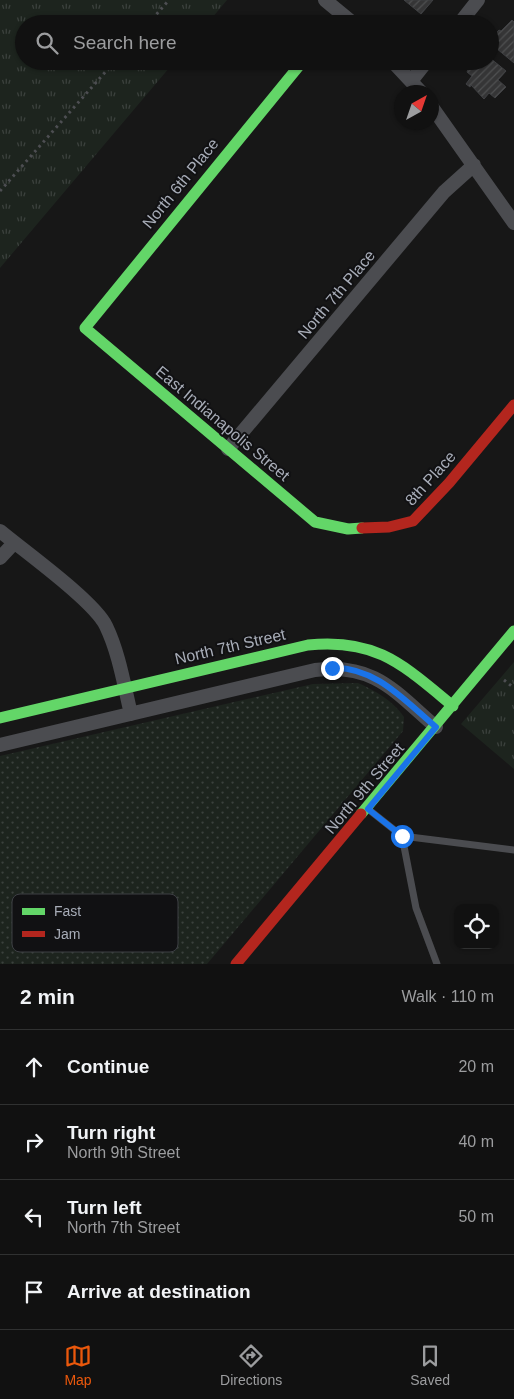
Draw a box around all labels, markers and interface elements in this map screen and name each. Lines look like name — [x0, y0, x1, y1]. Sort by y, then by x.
search box — [15, 15, 499, 70]
icon: search — [33, 29, 61, 57]
text: Search here — [73, 32, 177, 53]
north arrow — [394, 85, 439, 130]
street label: North 6th Place — [139, 135, 222, 232]
street label: North 7th Place — [294, 247, 378, 342]
street label: East Indianapolis Street — [152, 363, 293, 485]
street label: 8th Place — [402, 448, 459, 509]
street label: North 7th Street — [173, 625, 288, 667]
route end — [321, 657, 344, 680]
street label: North 9th Street — [322, 739, 408, 837]
route start — [391, 825, 414, 848]
legend — [12, 894, 178, 952]
text: Fast — [54, 903, 81, 919]
map controls — [454, 904, 499, 949]
button: locate — [454, 904, 499, 949]
text: Jam — [54, 926, 80, 942]
text: 2 min — [20, 985, 75, 1008]
text: Walk · 110 m — [402, 988, 494, 1005]
icon: ahead — [20, 1053, 48, 1081]
text: Continue — [67, 1056, 149, 1077]
text: 20 m — [458, 1058, 494, 1075]
text: Turn right — [67, 1122, 155, 1143]
icon: right — [20, 1128, 48, 1156]
text: 40 m — [458, 1133, 494, 1150]
text: North 9th Street — [67, 1144, 180, 1161]
text: Turn left — [67, 1197, 142, 1218]
icon: left — [20, 1203, 48, 1231]
text: 50 m — [458, 1208, 494, 1225]
text: North 7th Street — [67, 1219, 180, 1236]
icon: arrive — [20, 1278, 48, 1306]
text: Arrive at destination — [67, 1281, 251, 1302]
tab: Map — [64, 1342, 92, 1388]
tab: Directions — [220, 1342, 282, 1388]
tab: Saved — [410, 1342, 450, 1388]

